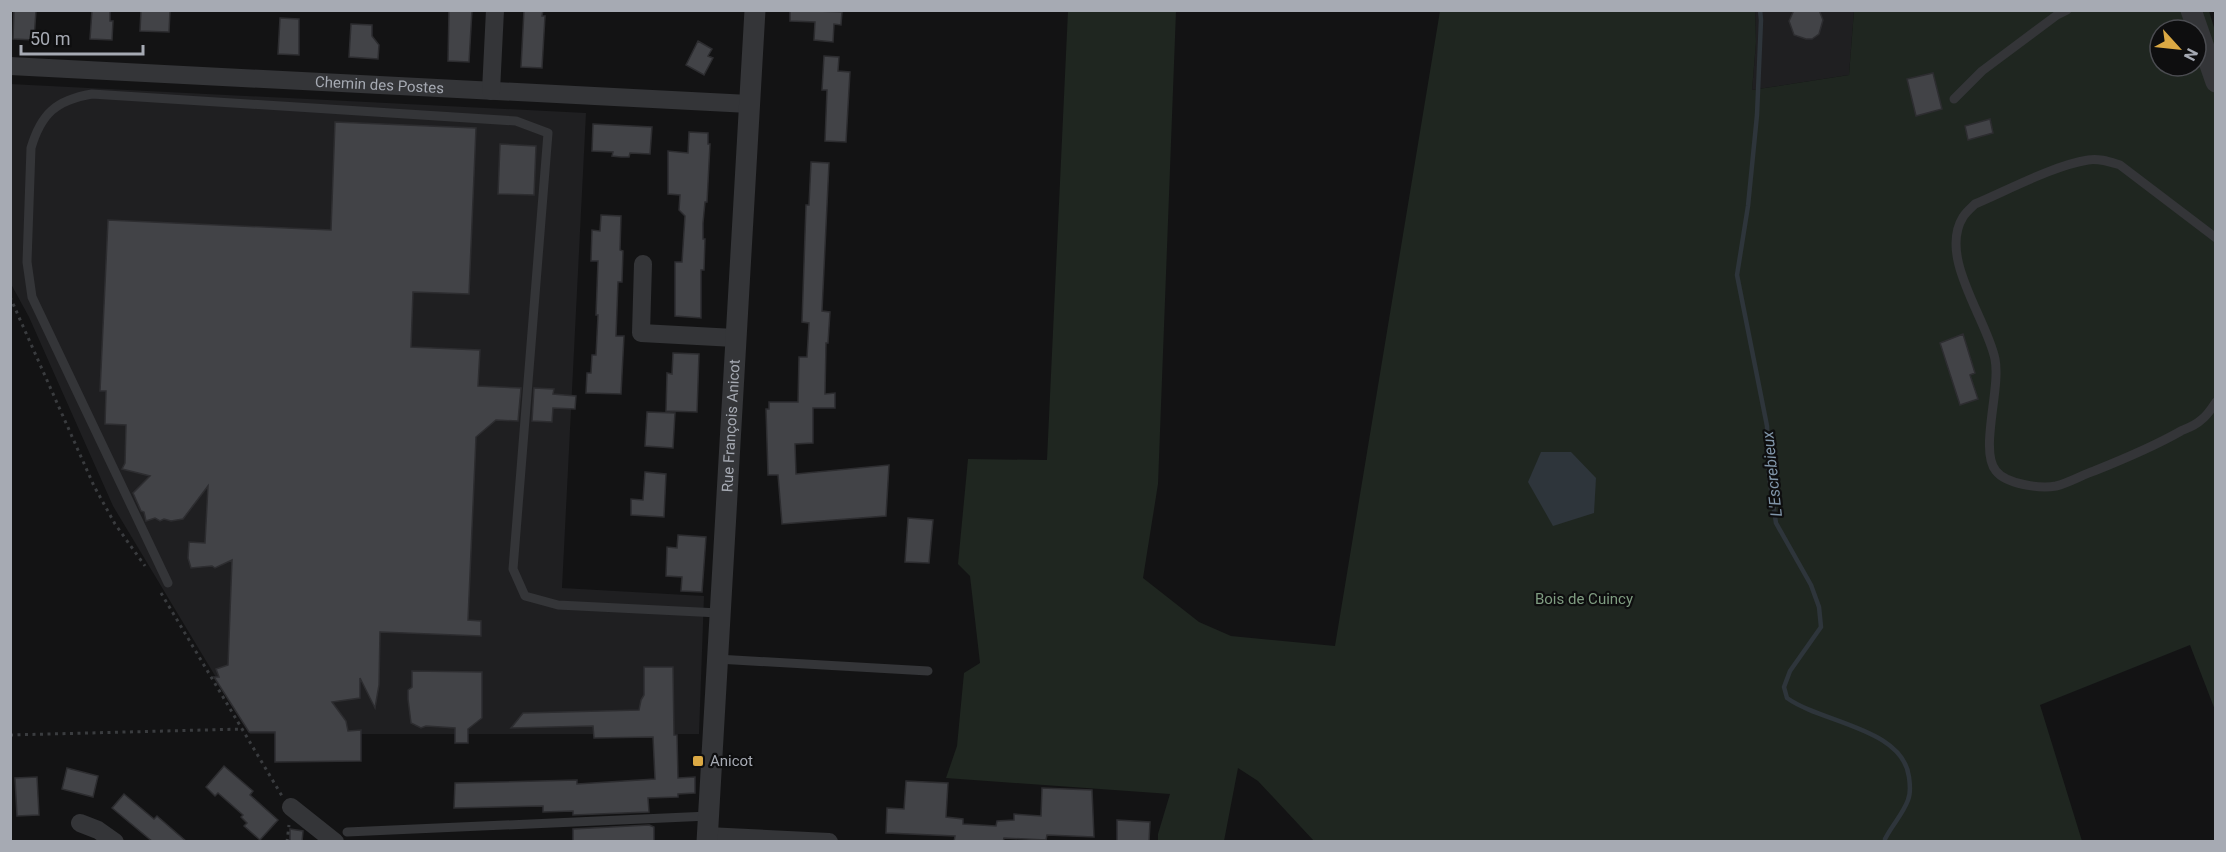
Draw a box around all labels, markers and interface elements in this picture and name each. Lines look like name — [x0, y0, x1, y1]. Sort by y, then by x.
scale bar — [21, 18, 142, 56]
north arrow — [2148, 18, 2208, 78]
text: 50 m — [30, 28, 70, 49]
text: N — [2180, 45, 2202, 64]
street label: Chemin des Postes — [315, 73, 444, 97]
street label: Rue François Anicot — [718, 359, 744, 493]
water label: L'Escrebieux — [1758, 430, 1786, 518]
park label: Bois de Cuincy — [1535, 590, 1633, 608]
place label: Anicot — [710, 752, 753, 770]
marker: Anicot — [691, 754, 705, 768]

